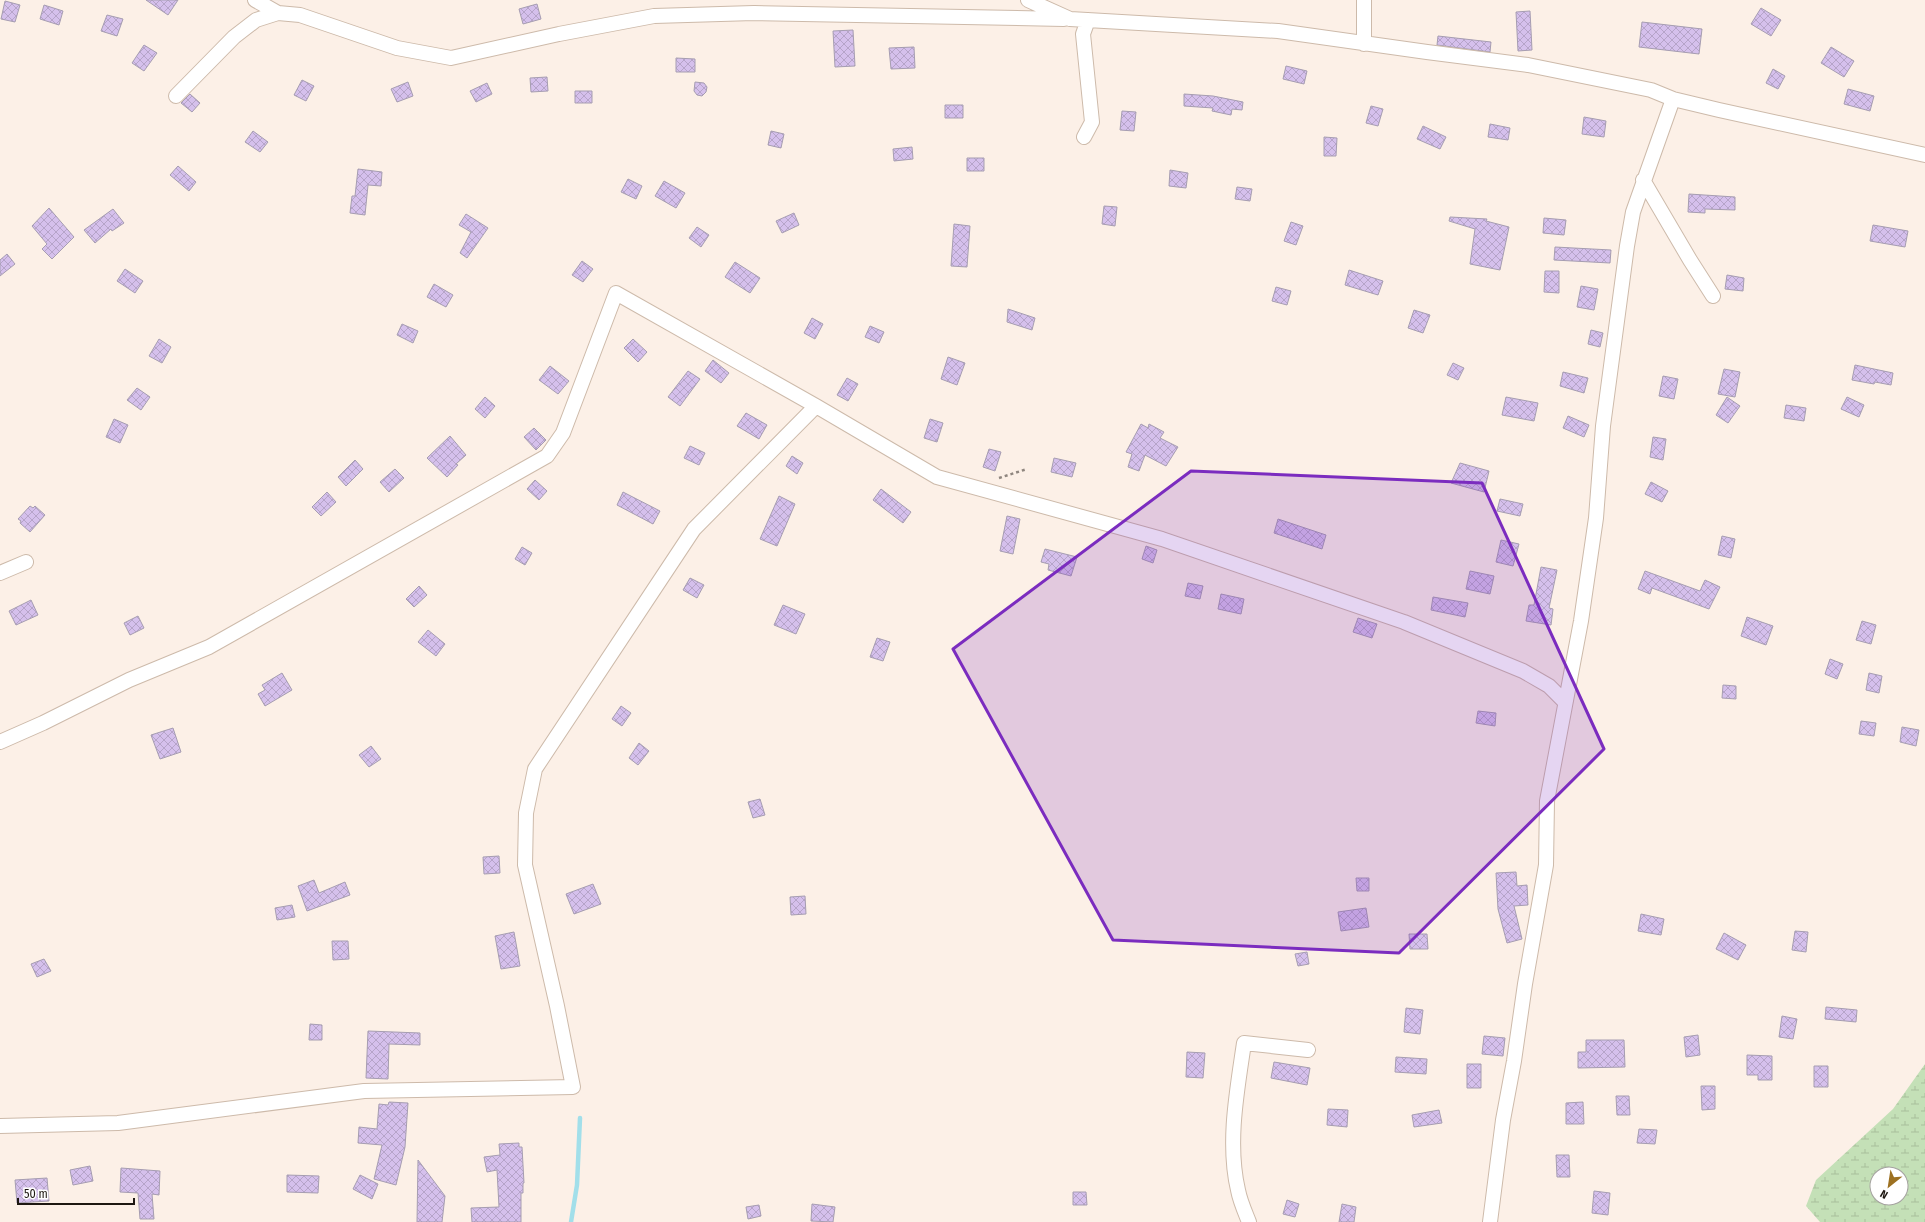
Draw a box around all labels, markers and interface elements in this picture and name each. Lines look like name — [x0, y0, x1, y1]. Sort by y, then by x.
north arrow — [1869, 1166, 1909, 1206]
scale bar — [18, 1180, 134, 1206]
text: 50 m — [24, 1187, 48, 1201]
text: N — [1878, 1187, 1890, 1202]

